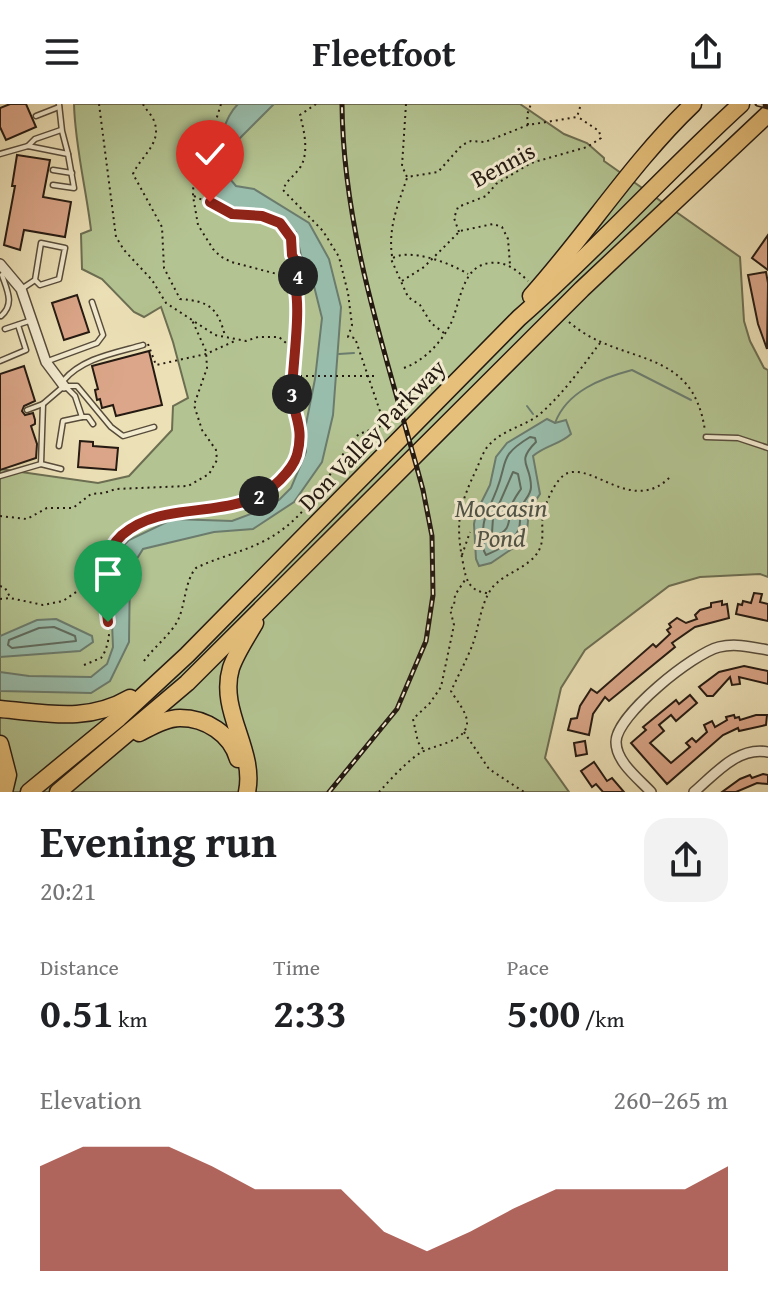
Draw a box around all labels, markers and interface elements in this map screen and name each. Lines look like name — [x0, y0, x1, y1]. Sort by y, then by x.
text: Fleetfoot — [312, 26, 456, 79]
icon: menu — [40, 30, 84, 74]
icon: share — [684, 30, 728, 74]
pin — [176, 120, 244, 202]
icon: check — [188, 132, 232, 176]
street label: Bennis — [464, 133, 541, 196]
pin: 4 — [278, 256, 318, 296]
text: 4 — [292, 260, 304, 292]
street label: Don Valley Parkway — [290, 351, 454, 519]
pin: 3 — [272, 374, 312, 414]
text: 3 — [286, 378, 298, 410]
pin: 2 — [239, 476, 279, 516]
text: 2 — [253, 480, 265, 512]
water label: Moccasin Pond — [455, 488, 547, 557]
pin — [74, 540, 142, 622]
icon: arrive — [86, 552, 130, 596]
text: Evening run — [40, 809, 277, 873]
button: share — [644, 818, 728, 902]
text: 20:21 — [40, 871, 96, 910]
text: Distance — [40, 951, 119, 983]
text: Time — [273, 951, 320, 983]
text: Pace — [507, 951, 549, 983]
text: 0.51 — [40, 983, 113, 1042]
text: 2:33 — [273, 983, 347, 1042]
text: 5:00 — [507, 983, 580, 1042]
text: km — [113, 1003, 147, 1035]
text: /km — [580, 1003, 625, 1035]
text: Elevation — [40, 1080, 142, 1119]
text: 260–265 m — [614, 1080, 728, 1119]

